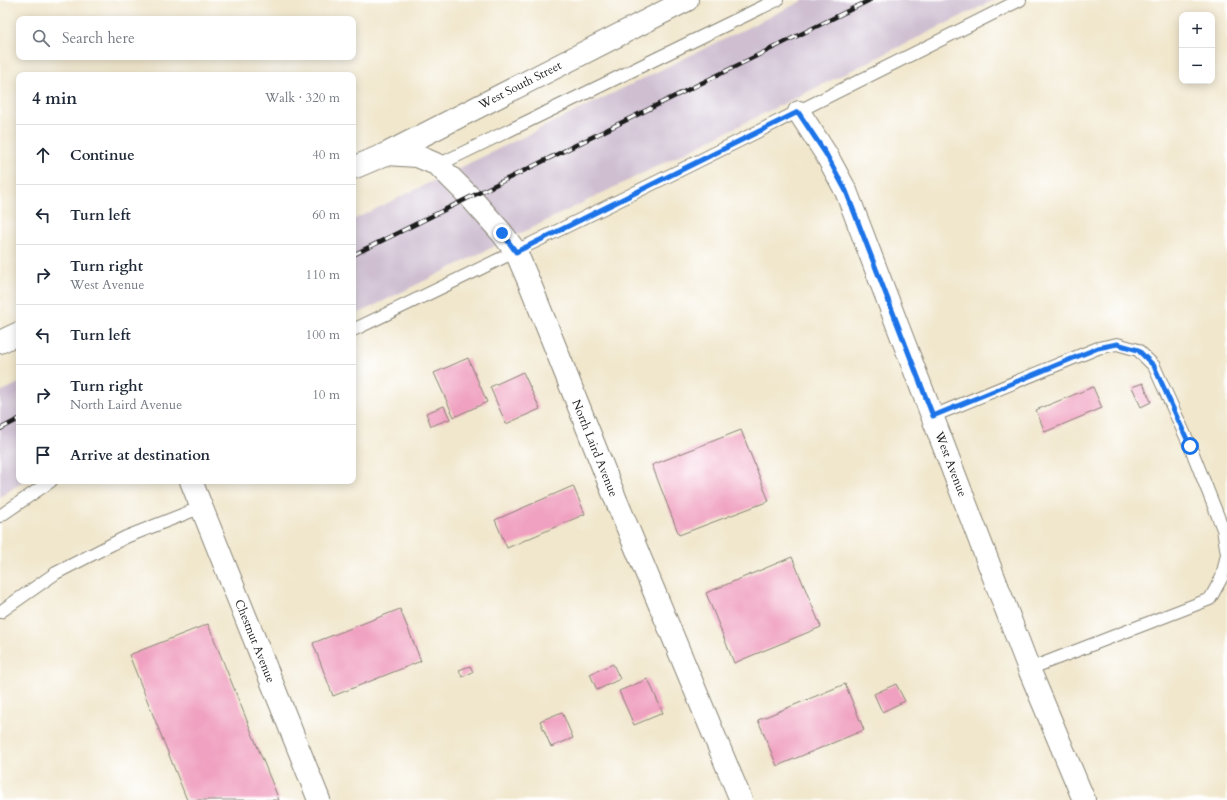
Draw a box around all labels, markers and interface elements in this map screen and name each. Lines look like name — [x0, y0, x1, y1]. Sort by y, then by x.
map controls — [1179, 12, 1215, 84]
button: + — [1179, 12, 1215, 48]
search box — [16, 16, 356, 60]
icon: search — [30, 27, 52, 49]
text: Search here — [62, 28, 135, 48]
button: − — [1179, 48, 1215, 84]
street label: West South Street — [475, 57, 564, 113]
text: 4 min — [32, 87, 77, 110]
text: Walk · 320 m — [265, 89, 340, 107]
icon: ahead — [32, 144, 54, 166]
text: Continue — [70, 145, 135, 165]
text: 40 m — [312, 146, 340, 164]
icon: left — [32, 204, 54, 226]
text: Turn left — [70, 205, 131, 225]
text: 60 m — [312, 206, 340, 224]
route end — [493, 224, 511, 242]
text: Turn right — [70, 256, 143, 276]
icon: right — [32, 264, 54, 286]
text: 110 m — [306, 266, 340, 284]
text: West Avenue — [70, 276, 144, 294]
icon: left — [32, 324, 54, 346]
text: Turn left — [70, 325, 131, 345]
text: 100 m — [306, 326, 340, 344]
text: Turn right — [70, 376, 143, 396]
icon: right — [32, 384, 54, 406]
text: 10 m — [312, 386, 340, 404]
text: North Laird Avenue — [70, 396, 182, 414]
street label: North Laird Avenue — [568, 397, 622, 499]
street label: West Avenue — [931, 428, 971, 499]
route start — [1181, 437, 1199, 455]
icon: arrive — [32, 444, 54, 466]
text: Arrive at destination — [70, 445, 210, 465]
street label: Chestnut Avenue — [231, 597, 279, 685]

